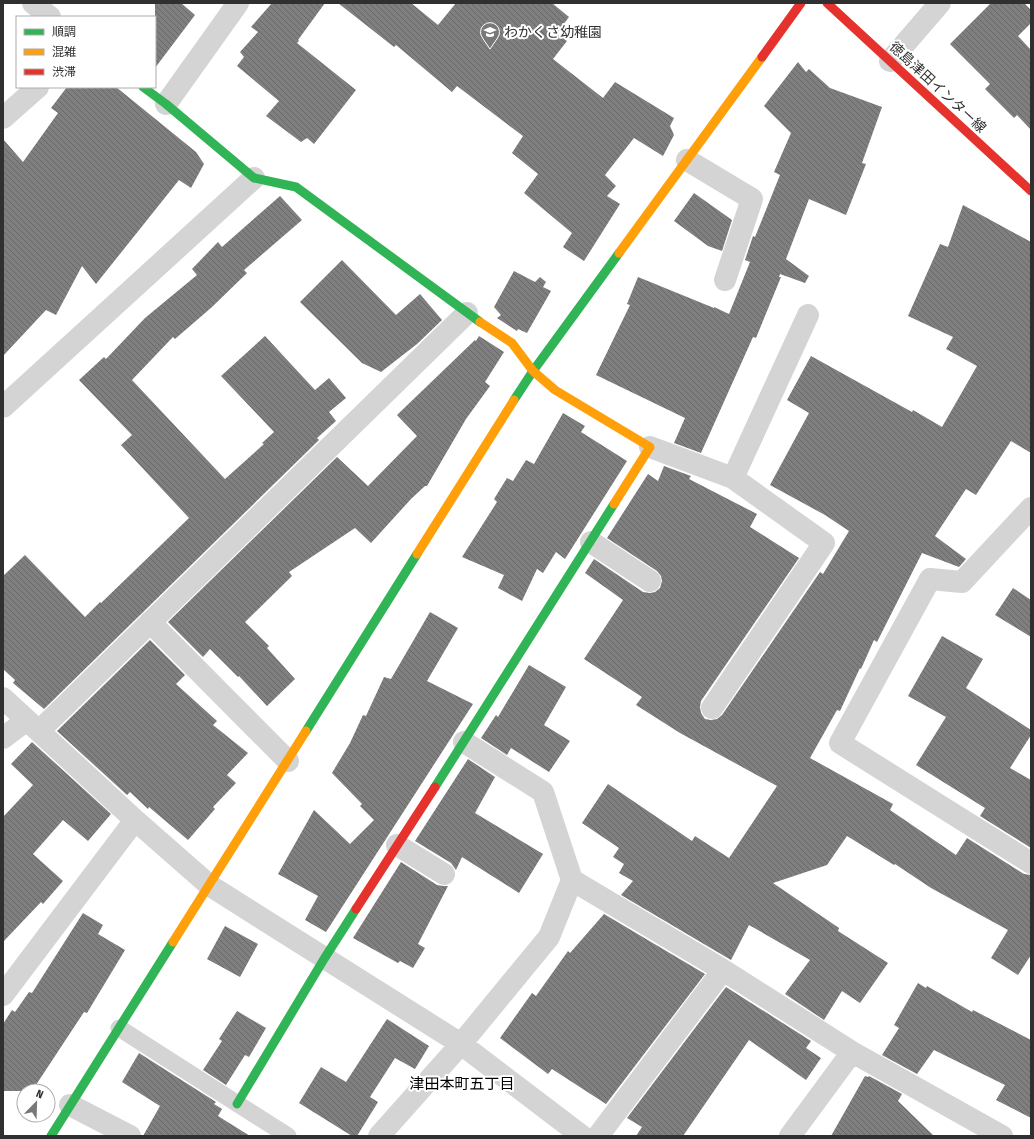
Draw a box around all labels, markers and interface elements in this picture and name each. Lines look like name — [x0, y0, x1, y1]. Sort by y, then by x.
legend — [16, 16, 156, 88]
school or university icon: わかくさ幼稚園 — [479, 21, 501, 49]
place label: わかくさ幼稚園 — [504, 24, 602, 41]
text: 順調 — [52, 25, 76, 39]
street label: 徳島津田インター線 — [886, 38, 990, 137]
text: 混雑 — [52, 45, 76, 59]
text: 渋滞 — [52, 65, 76, 79]
district label: 津田本町五丁目 — [409, 1075, 515, 1093]
north arrow — [16, 1083, 56, 1123]
text: N — [34, 1087, 45, 1102]

